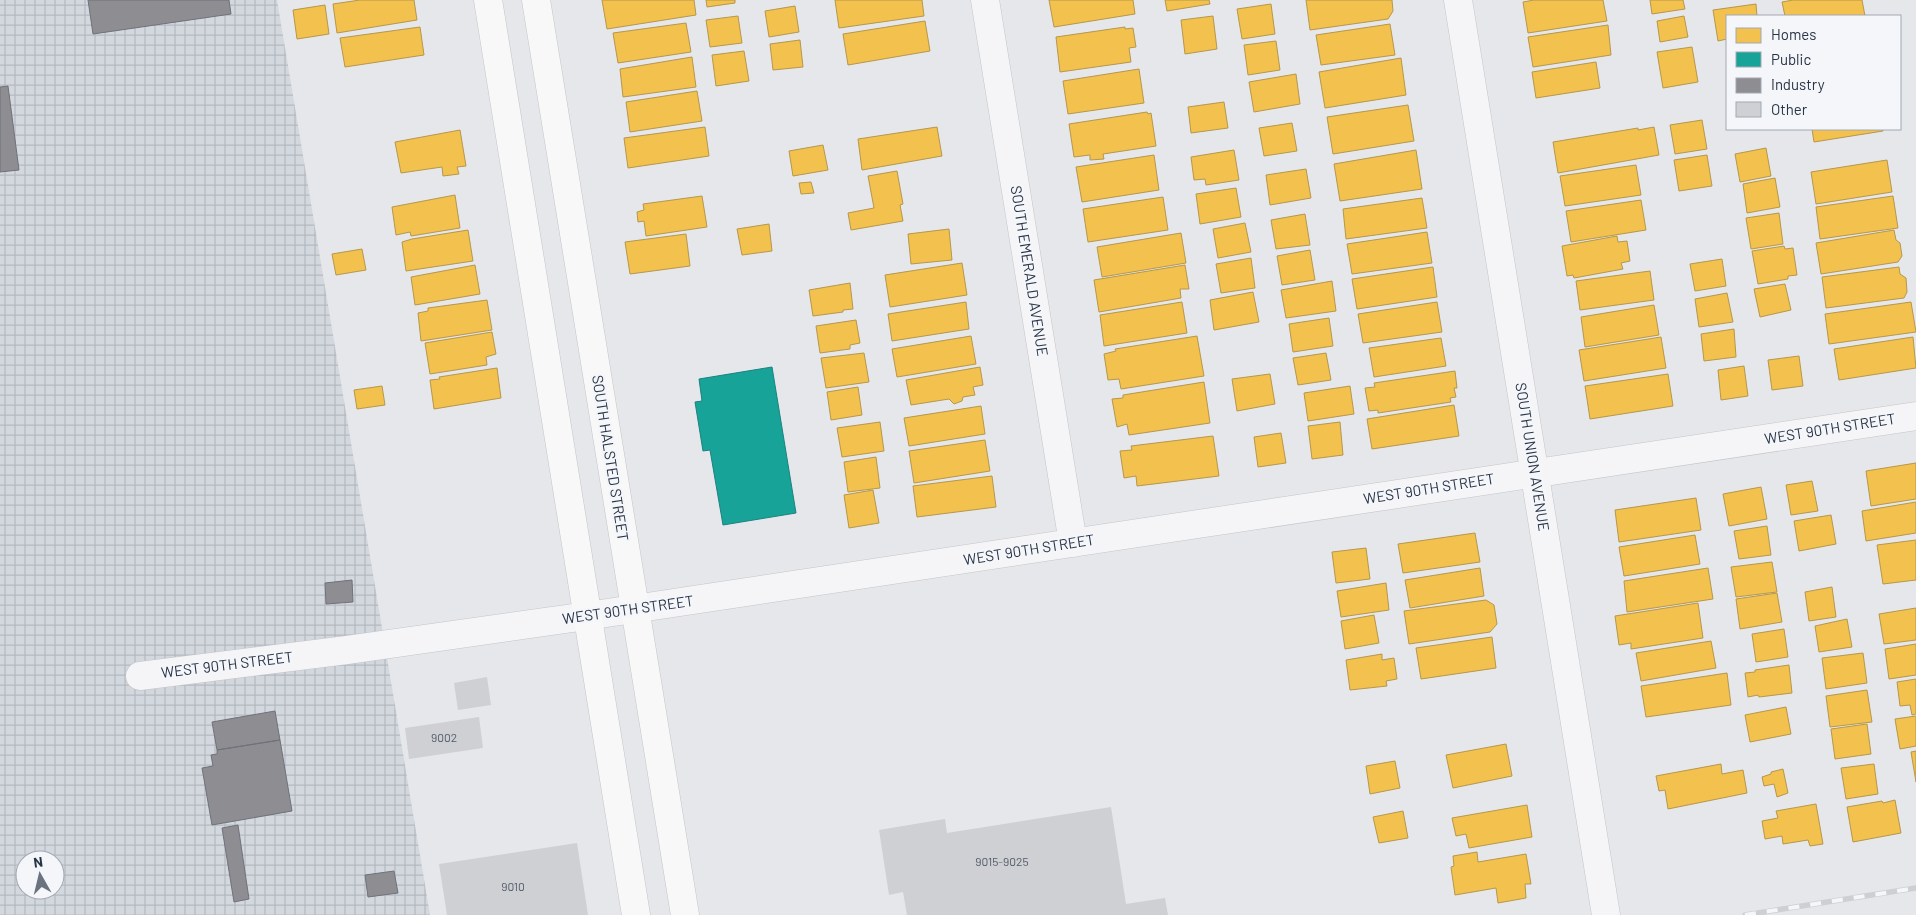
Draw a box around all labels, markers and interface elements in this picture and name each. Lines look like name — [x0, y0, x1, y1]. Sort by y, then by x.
legend — [1726, 15, 1901, 130]
text: Homes — [1771, 25, 1816, 43]
text: Public — [1771, 50, 1811, 68]
text: Industry — [1771, 75, 1825, 93]
text: Other — [1771, 100, 1808, 118]
street label: SOUTH EMERALD AVENUE — [1008, 184, 1052, 358]
street label: SOUTH HALSTED STREET — [589, 374, 633, 542]
street label: SOUTH UNION AVENUE — [1512, 381, 1554, 533]
street label: WEST 90TH STREET — [1763, 409, 1897, 447]
street label: WEST 90TH STREET — [1362, 469, 1496, 507]
street label: WEST 90TH STREET — [962, 530, 1096, 568]
street label: WEST 90TH STREET — [561, 591, 695, 627]
street label: WEST 90TH STREET — [160, 647, 294, 681]
house number: 9002 — [431, 730, 457, 744]
north arrow — [15, 850, 65, 900]
text: N — [32, 853, 44, 871]
house number: 9015-9025 — [975, 854, 1029, 868]
house number: 9010 — [501, 879, 525, 893]

